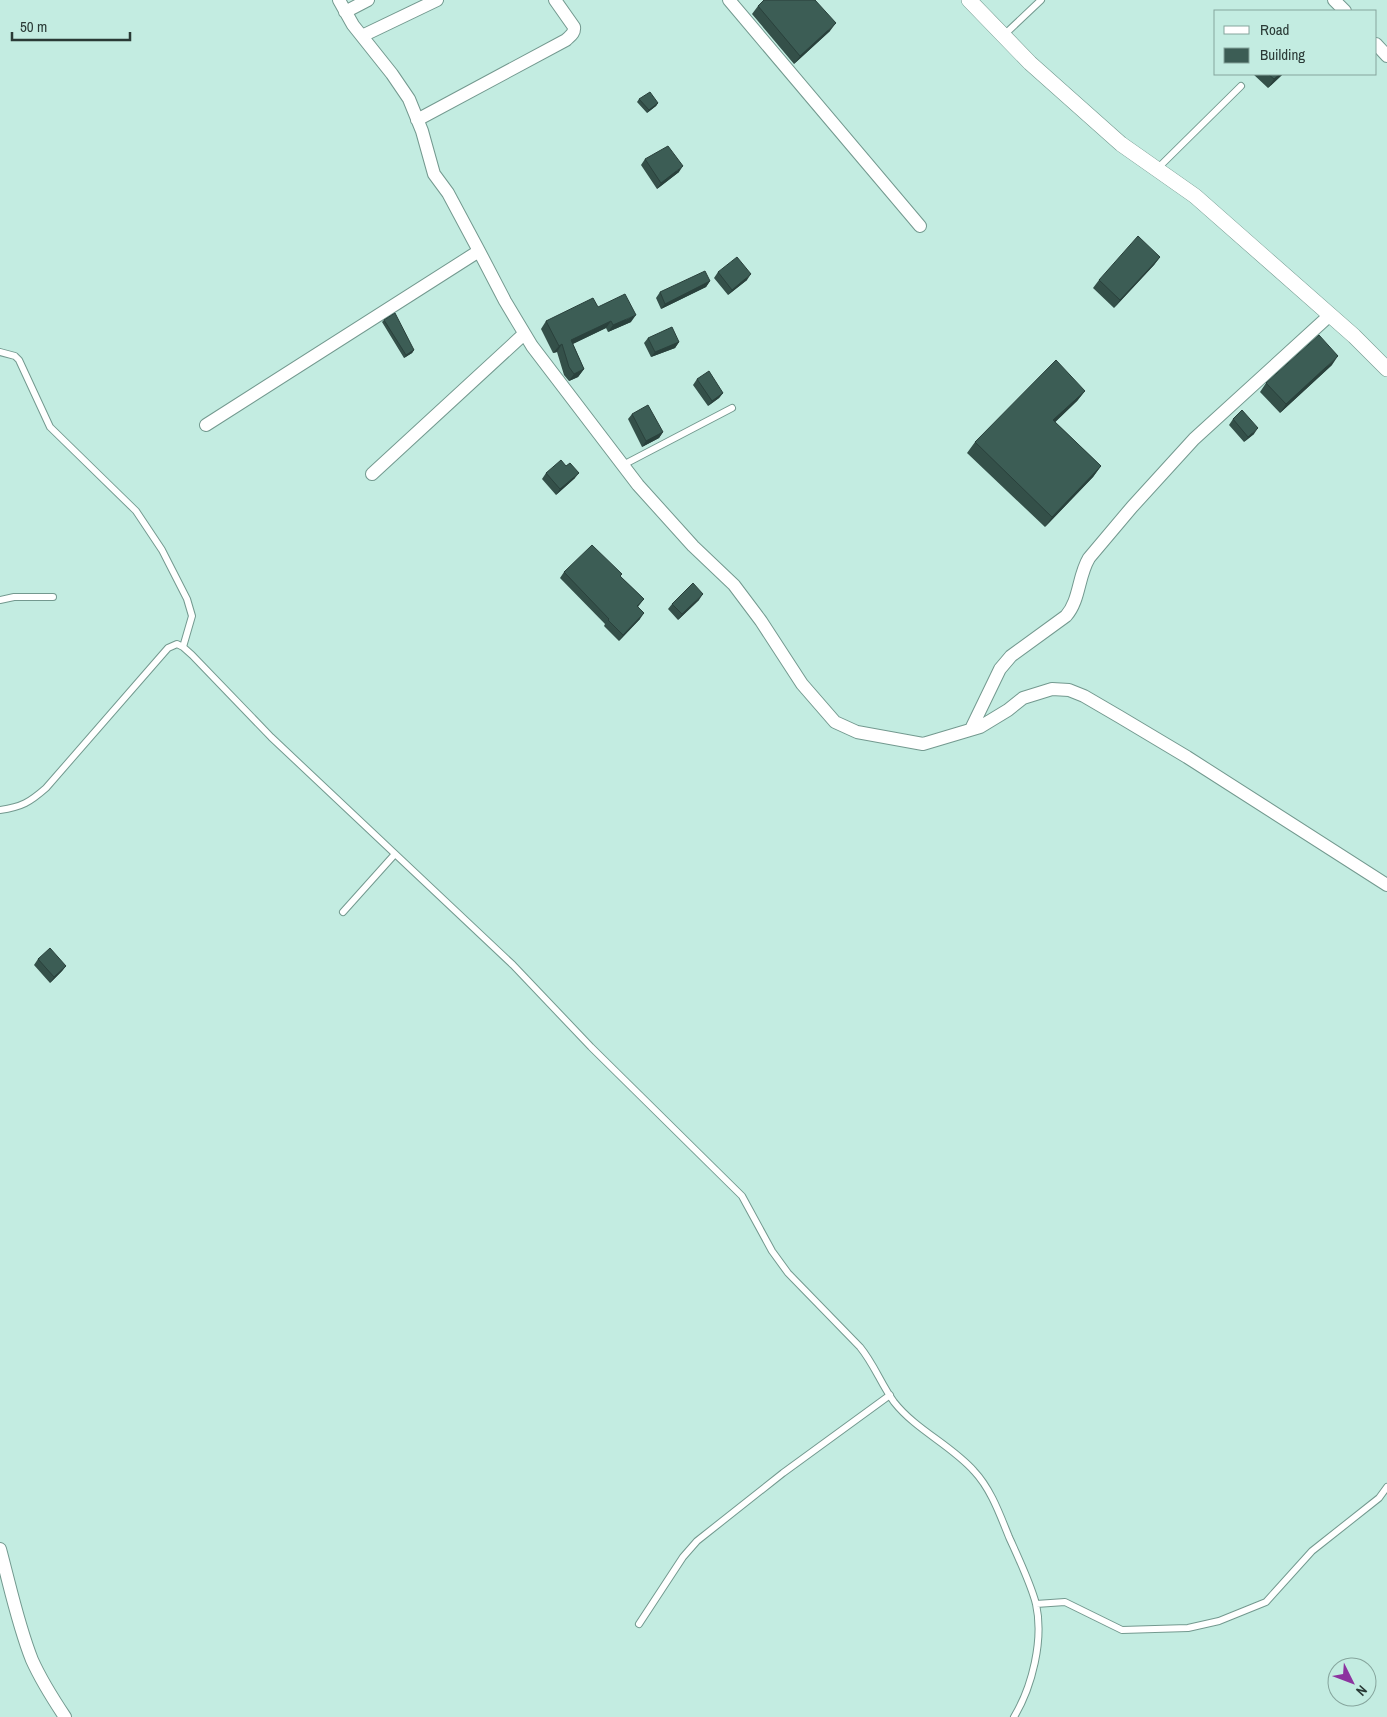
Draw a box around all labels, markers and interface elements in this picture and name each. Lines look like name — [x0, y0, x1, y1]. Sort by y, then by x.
scale bar — [12, 10, 130, 42]
legend — [1214, 10, 1377, 75]
text: 50 m — [20, 16, 47, 37]
text: Road — [1260, 19, 1289, 40]
text: Building — [1260, 44, 1305, 65]
north arrow — [1327, 1657, 1377, 1707]
text: N — [1352, 1682, 1371, 1700]

